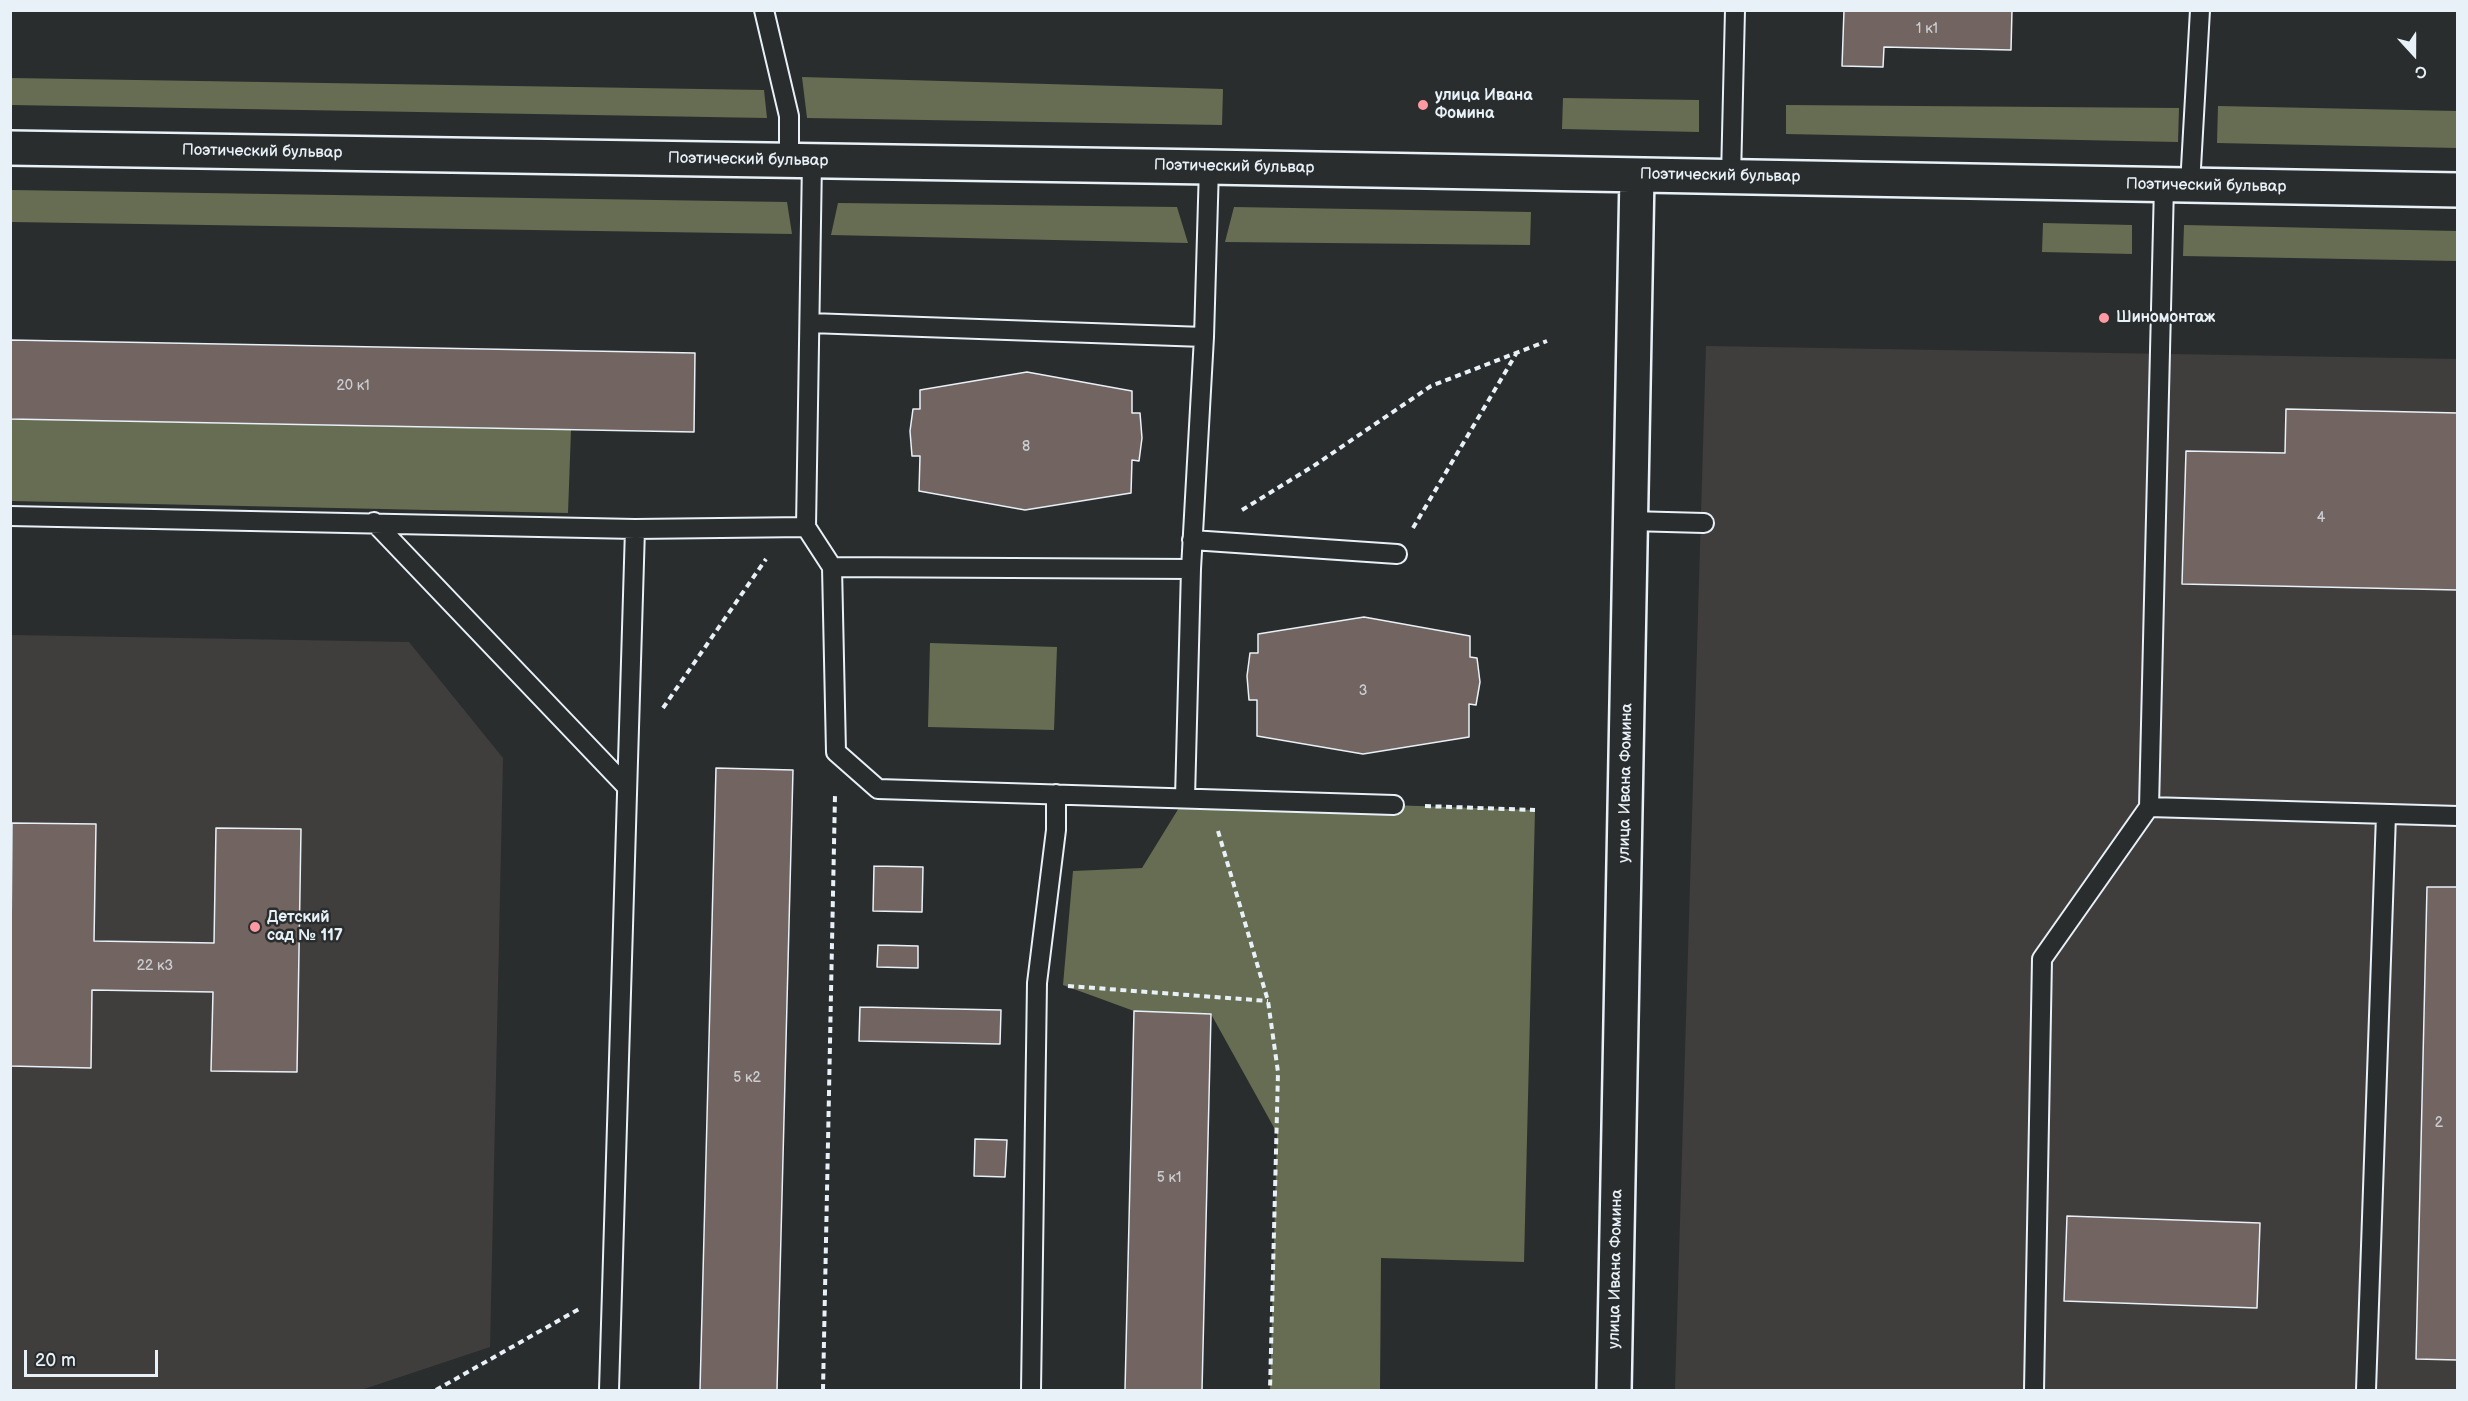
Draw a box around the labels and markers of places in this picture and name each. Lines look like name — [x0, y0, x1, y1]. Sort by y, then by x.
place label: улица Ивана Фомина — [1435, 86, 1532, 124]
marker: улица Ивана Фомина — [1416, 98, 1430, 112]
place label: Шиномонтаж — [2116, 308, 2215, 328]
marker: Шиномонтаж — [2097, 311, 2111, 325]
place label: Детский сад № 117 — [267, 908, 343, 946]
marker: Детский сад № 117 — [248, 920, 262, 934]

